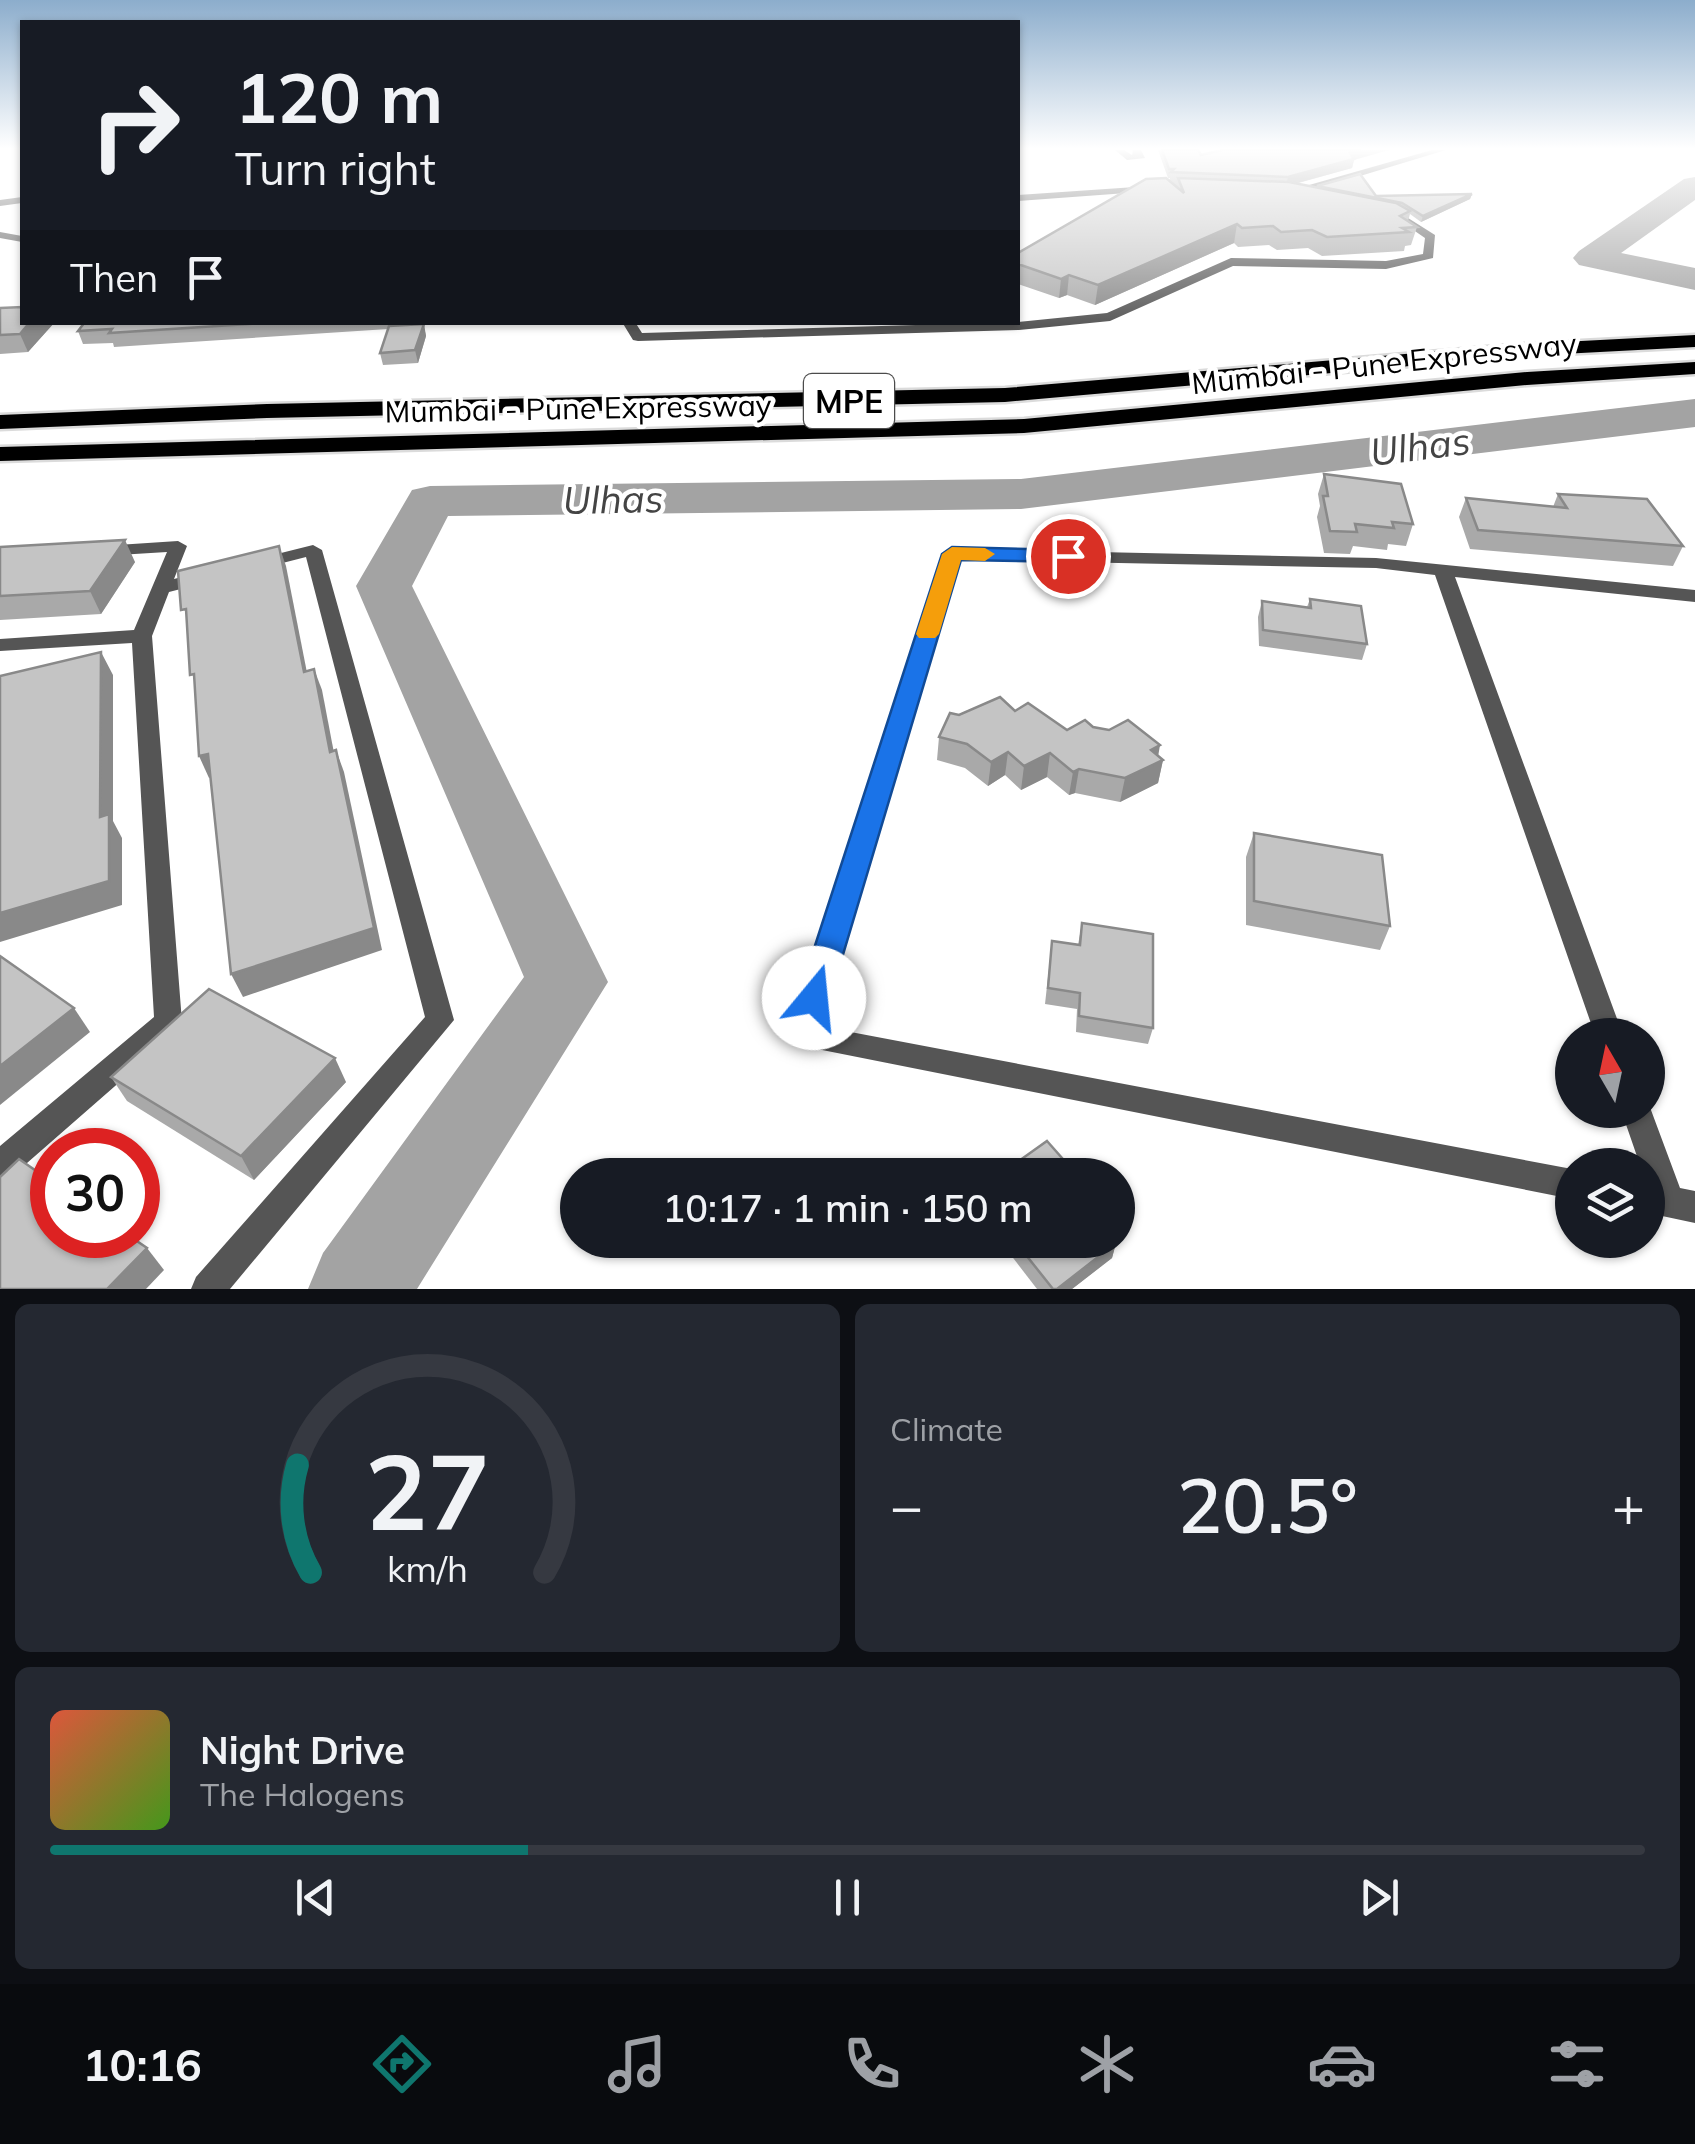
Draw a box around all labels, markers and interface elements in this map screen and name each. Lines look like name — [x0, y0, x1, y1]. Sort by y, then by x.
text: 120 m — [235, 53, 443, 141]
icon: right — [70, 60, 200, 190]
text: Turn right — [235, 140, 436, 196]
icon: arrive — [178, 250, 233, 305]
text: Then — [70, 254, 158, 302]
street label: Mumbai - Pune Expressway — [1190, 324, 1579, 402]
road number: MPE — [804, 374, 894, 428]
street label: Mumbai - Pune Expressway — [384, 386, 772, 430]
water label: Ulhas — [1367, 416, 1473, 476]
water label: Ulhas — [562, 474, 664, 524]
pin — [1026, 514, 1111, 599]
icon: arrive — [1041, 529, 1096, 584]
position arrow — [762, 946, 866, 1050]
north arrow — [1555, 1018, 1665, 1128]
map controls — [1555, 1018, 1665, 1258]
speed limit sign: 30 — [30, 1128, 160, 1258]
button: layers — [1555, 1148, 1665, 1258]
text: 10:17 · 1 min · 150 m — [662, 1184, 1033, 1232]
text: Climate — [890, 1409, 1003, 1449]
text: 27 — [365, 1425, 490, 1556]
text: 20.5° — [1177, 1458, 1358, 1552]
text: − — [890, 1471, 923, 1540]
text: + — [1612, 1471, 1645, 1540]
text: km/h — [387, 1546, 468, 1591]
text: Night Drive — [200, 1726, 405, 1774]
text: The Halogens — [200, 1774, 405, 1814]
icon: previous — [288, 1870, 343, 1925]
icon: pause — [820, 1870, 875, 1925]
icon: next — [1352, 1870, 1407, 1925]
icon: directions — [367, 2029, 437, 2099]
icon: music — [602, 2029, 672, 2099]
icon: phone — [837, 2029, 907, 2099]
icon: climate — [1072, 2029, 1142, 2099]
icon: car — [1307, 2029, 1377, 2099]
icon: filters — [1542, 2029, 1612, 2099]
text: 10:16 — [83, 2036, 202, 2092]

